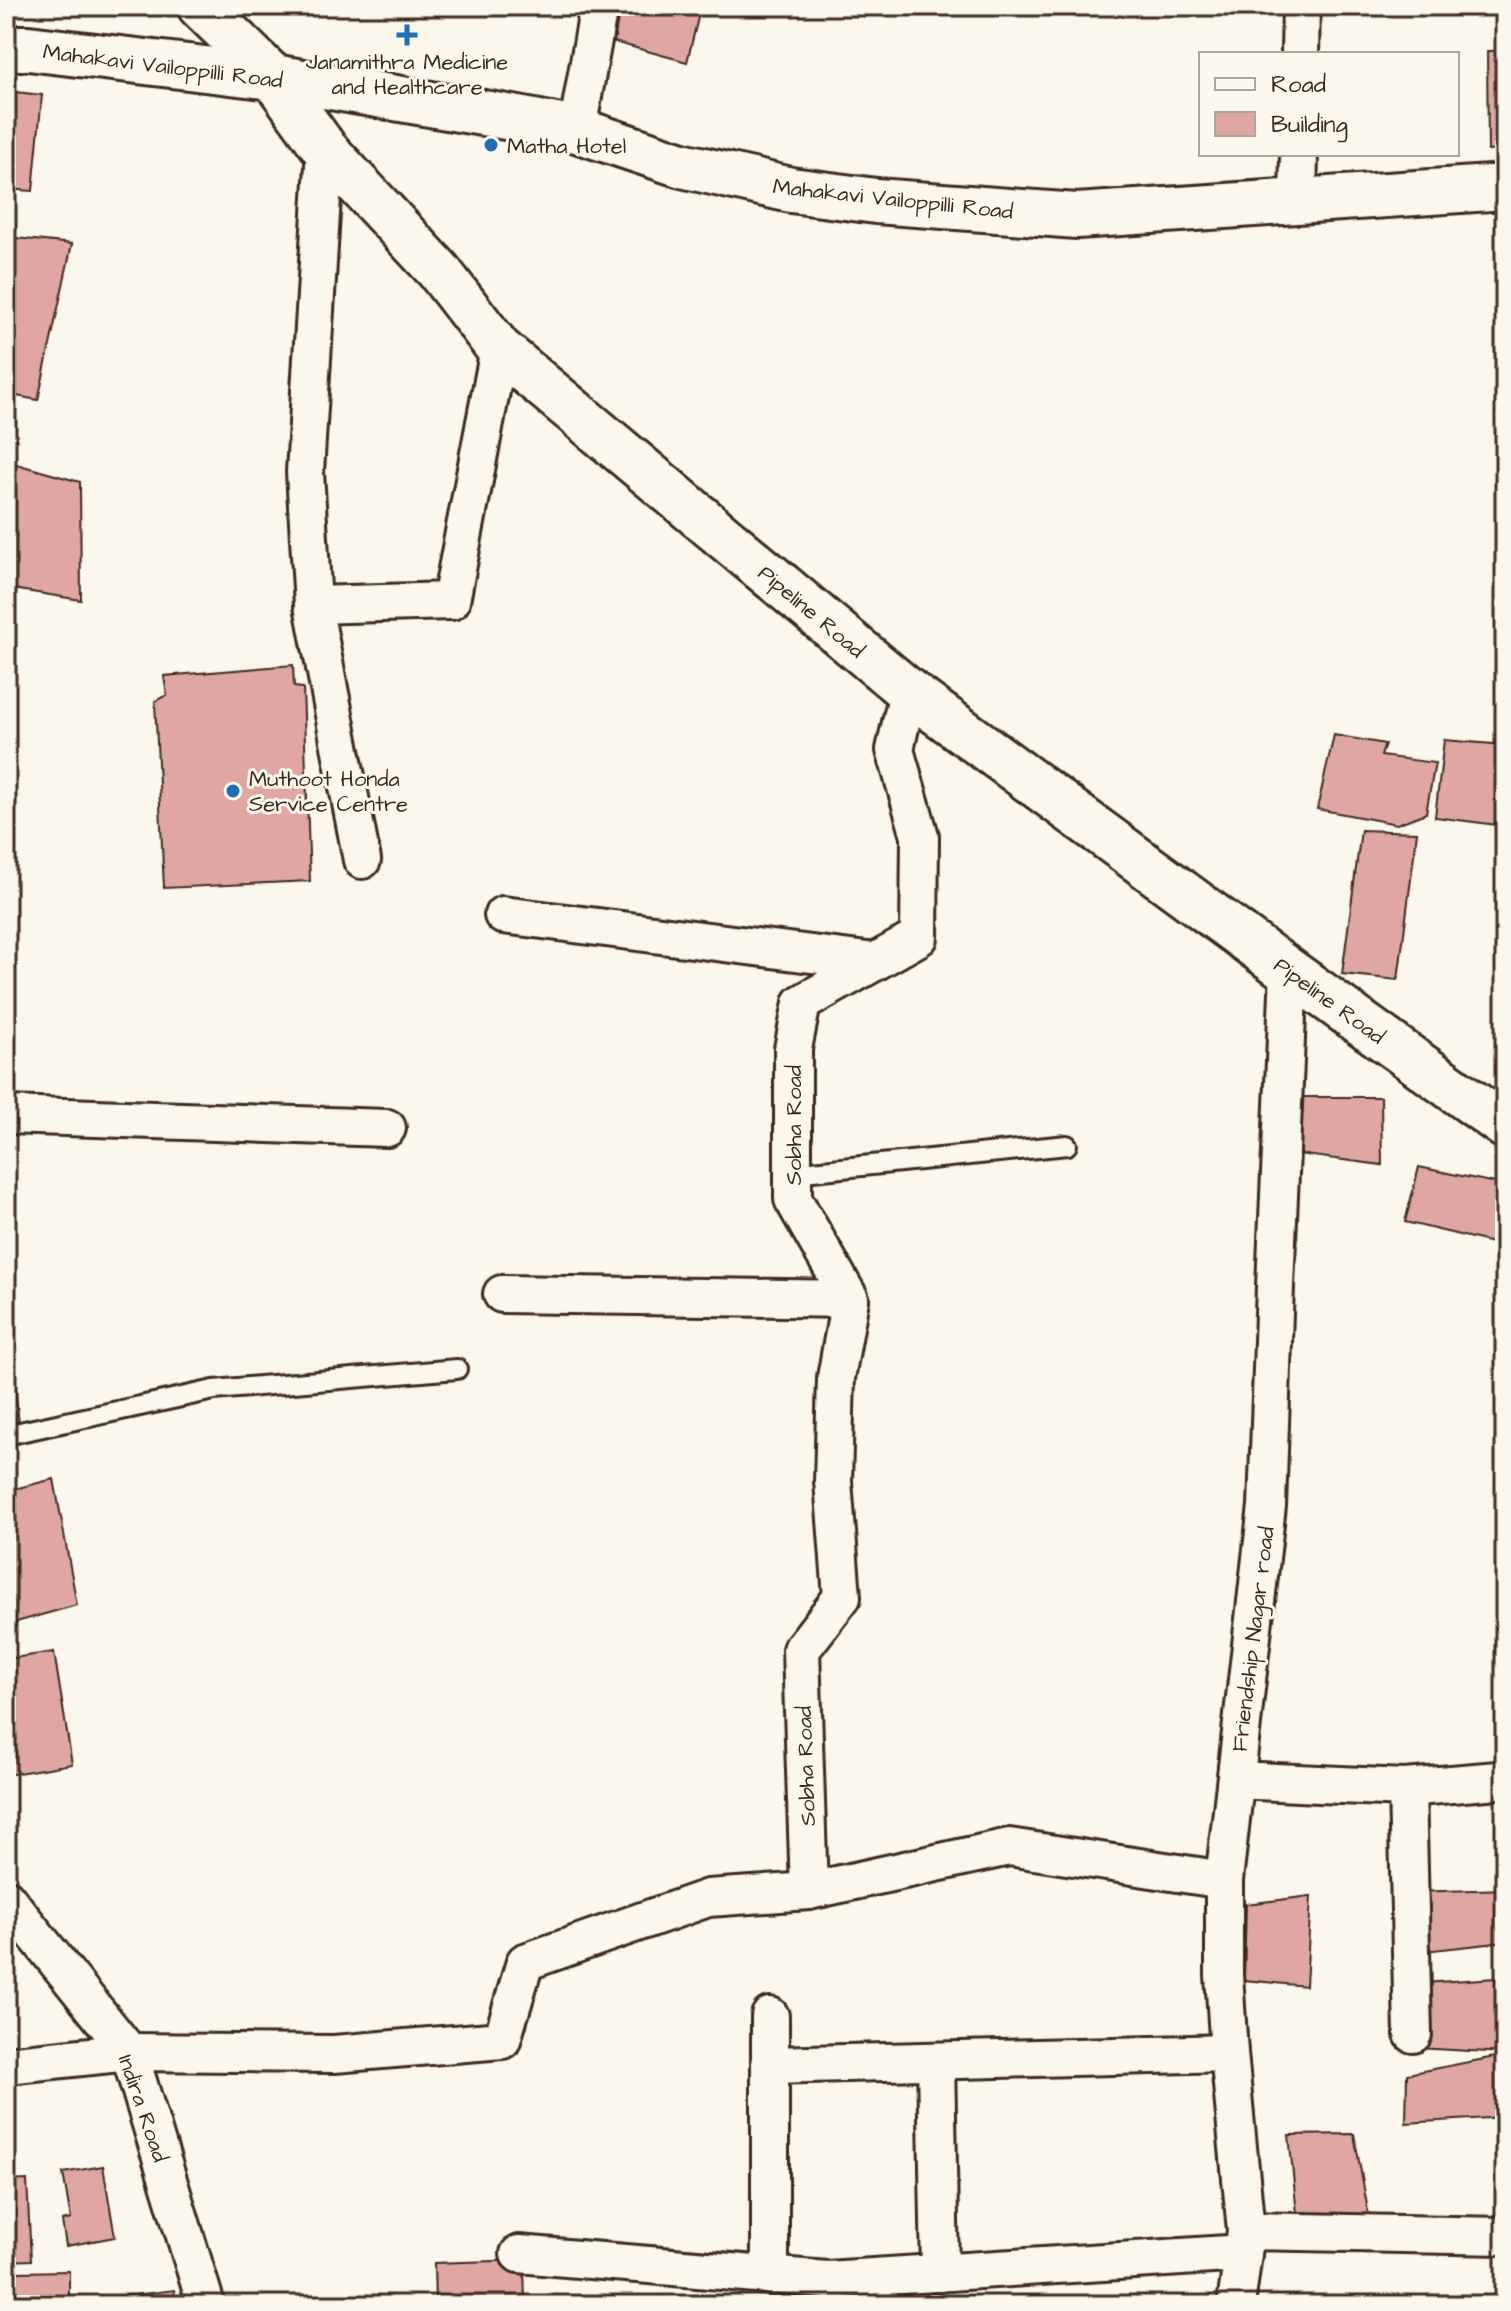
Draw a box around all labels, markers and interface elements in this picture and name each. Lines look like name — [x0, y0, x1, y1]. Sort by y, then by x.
marker: Janamithra Medicine and Healthcare — [398, 26, 416, 44]
street label: Mahakavi Vailoppilli Road — [41, 36, 284, 97]
place label: Janamithra Medicine and Healthcare — [306, 47, 508, 103]
legend — [1199, 52, 1459, 156]
text: Road — [1271, 68, 1326, 102]
text: Building — [1271, 108, 1348, 143]
place label: Matha Hotel — [507, 131, 626, 162]
marker: Matha Hotel — [482, 136, 500, 154]
street label: Mahakavi Vailoppilli Road — [771, 171, 1014, 228]
street label: Pipeline Road — [751, 558, 871, 666]
place label: Muthoot Honda Service Centre — [249, 764, 408, 820]
marker: Muthoot Honda Service Centre — [224, 782, 242, 800]
street label: Pipeline Road — [1267, 950, 1391, 1052]
street label: Sobha Road — [779, 1065, 810, 1185]
street label: Friendship Nagar road — [1224, 1525, 1284, 1754]
street label: Sobha Road — [789, 1705, 824, 1827]
street label: Indira Road — [110, 2051, 175, 2166]

